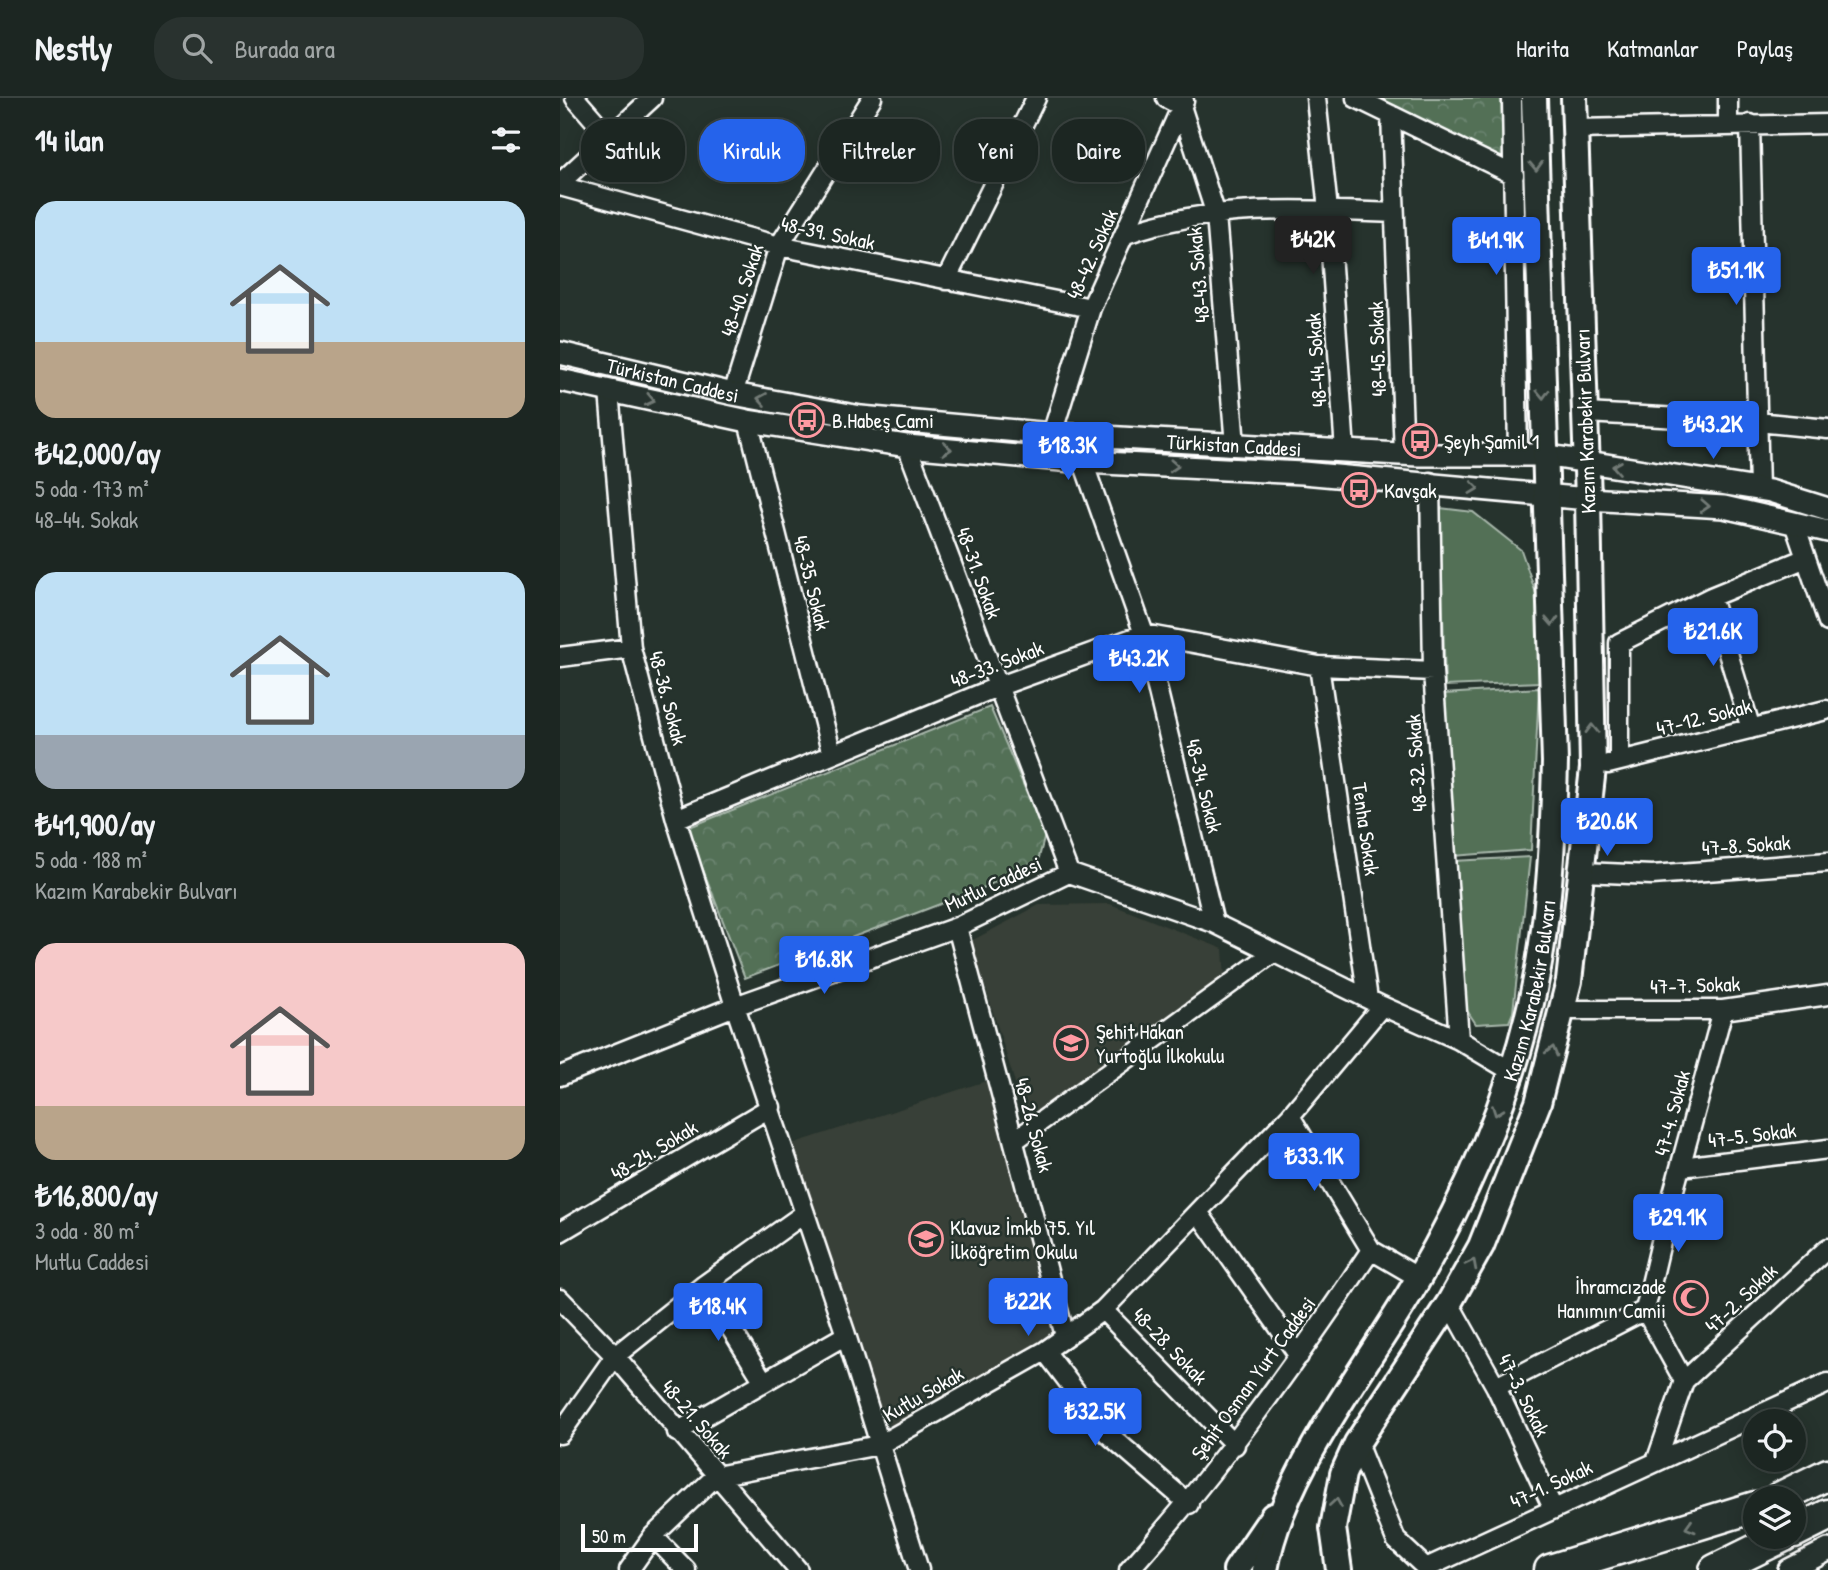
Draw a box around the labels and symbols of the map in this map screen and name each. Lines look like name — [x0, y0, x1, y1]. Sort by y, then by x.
one-way arrow — [1529, 161, 1544, 172]
street label: 48-42. Sokak — [1059, 204, 1125, 304]
street label: 48-39. Sokak — [778, 209, 878, 257]
pin: ₺42K — [1272, 216, 1354, 276]
pin: ₺41.9K — [1439, 218, 1553, 277]
street label: 48-43. Sokak — [1179, 226, 1217, 324]
street label: 48-40. Sokak — [713, 240, 771, 340]
pin: ₺51.1K — [1679, 248, 1793, 307]
street label: 48-45. Sokak — [1361, 301, 1393, 397]
street label: 48-44. Sokak — [1298, 312, 1334, 408]
street label: Kazım Karabekir Bulvarı — [1567, 328, 1603, 514]
street label: Türkistan Caddesi — [604, 350, 741, 409]
one-way arrow — [1535, 388, 1550, 399]
one-way arrow — [644, 392, 656, 406]
one-way arrow — [756, 392, 768, 407]
bus stop icon: B.Habeş Cami — [788, 401, 826, 439]
pin: ₺43.2K — [1656, 402, 1770, 461]
place label: B.Habeş Cami — [832, 406, 934, 435]
pin: ₺18.3K — [1011, 422, 1125, 482]
bus stop icon: Şeyh Şamil 1 — [1401, 422, 1439, 460]
street label: Türkistan Caddesi — [1166, 426, 1302, 463]
place label: Şeyh Şamil 1 — [1444, 427, 1539, 456]
one-way arrow — [941, 442, 953, 457]
one-way arrow — [1169, 459, 1180, 474]
one-way arrow — [1611, 460, 1623, 475]
bus stop icon: Kavşak — [1340, 471, 1378, 509]
place label: Kavşak — [1384, 476, 1437, 505]
one-way arrow — [1468, 480, 1480, 495]
one-way arrow — [1700, 498, 1711, 513]
street label: 48-31. Sokak — [949, 523, 1009, 623]
street label: 48-35. Sokak — [786, 533, 838, 634]
pin: ₺21.6K — [1656, 608, 1770, 668]
one-way arrow — [1545, 616, 1560, 627]
street label: 48-33. Sokak — [946, 633, 1048, 695]
pin: ₺43.2K — [1082, 636, 1196, 695]
street label: 48-36. Sokak — [642, 648, 695, 749]
street label: 47-12. Sokak — [1653, 691, 1755, 743]
street label: 48-32. Sokak — [1398, 713, 1434, 813]
one-way arrow — [1584, 723, 1600, 734]
street label: 48-34. Sokak — [1178, 736, 1230, 836]
street label: Tenha Sokak — [1345, 781, 1387, 878]
pin: ₺20.6K — [1550, 798, 1664, 858]
street label: 47-8. Sokak — [1701, 827, 1792, 863]
street label: Mutlu Caddesi — [940, 849, 1046, 919]
street label: Kazım Karabekir Bulvarı — [1495, 898, 1562, 1085]
pin: ₺16.8K — [767, 936, 881, 996]
street label: 47-7. Sokak — [1649, 969, 1741, 1001]
place label: Şehit Hakan Yurtoğlu İlkokulu — [1096, 1017, 1225, 1070]
school or university icon: Şehit Hakan Yurtoğlu İlkokulu — [1052, 1024, 1090, 1062]
one-way arrow — [1544, 1045, 1558, 1057]
street label: 47-4. Sokak — [1647, 1067, 1697, 1159]
street label: 48-26. Sokak — [1007, 1075, 1061, 1176]
one-way arrow — [1491, 1105, 1505, 1117]
street label: 48-24. Sokak — [605, 1113, 703, 1187]
street label: 47-5. Sokak — [1706, 1115, 1798, 1155]
pin: ₺33.1K — [1257, 1134, 1371, 1193]
pin: ₺29.1K — [1621, 1194, 1735, 1254]
place label: Klavuz İmkb 75. Yıl İlköğretim Okulu — [950, 1213, 1095, 1266]
school or university icon: Klavuz İmkb 75. Yıl İlköğretim Okulu — [907, 1220, 945, 1258]
street label: 47-2. Sokak — [1698, 1257, 1784, 1339]
one-way arrow — [1463, 1258, 1477, 1271]
place label: İhramcızade Hanımın Camii — [1557, 1272, 1666, 1325]
pin: ₺22K — [987, 1278, 1069, 1338]
mosque icon: İhramcızade Hanımın Camii — [1672, 1279, 1710, 1317]
pin: ₺18.4K — [661, 1284, 775, 1343]
street label: Şehit Osman Yurt Caddesi — [1184, 1290, 1322, 1466]
street label: 48-28. Sokak — [1126, 1301, 1214, 1391]
street label: 47-3. Sokak — [1491, 1349, 1557, 1442]
street label: Kutlu Sokak — [877, 1359, 969, 1429]
street label: 48-21. Sokak — [655, 1373, 740, 1465]
pin: ₺32.5K — [1038, 1388, 1152, 1448]
street label: 47-1. Sokak — [1505, 1452, 1597, 1516]
one-way arrow — [1328, 1497, 1343, 1509]
one-way arrow — [1684, 1519, 1697, 1533]
scale bar — [581, 1521, 698, 1553]

